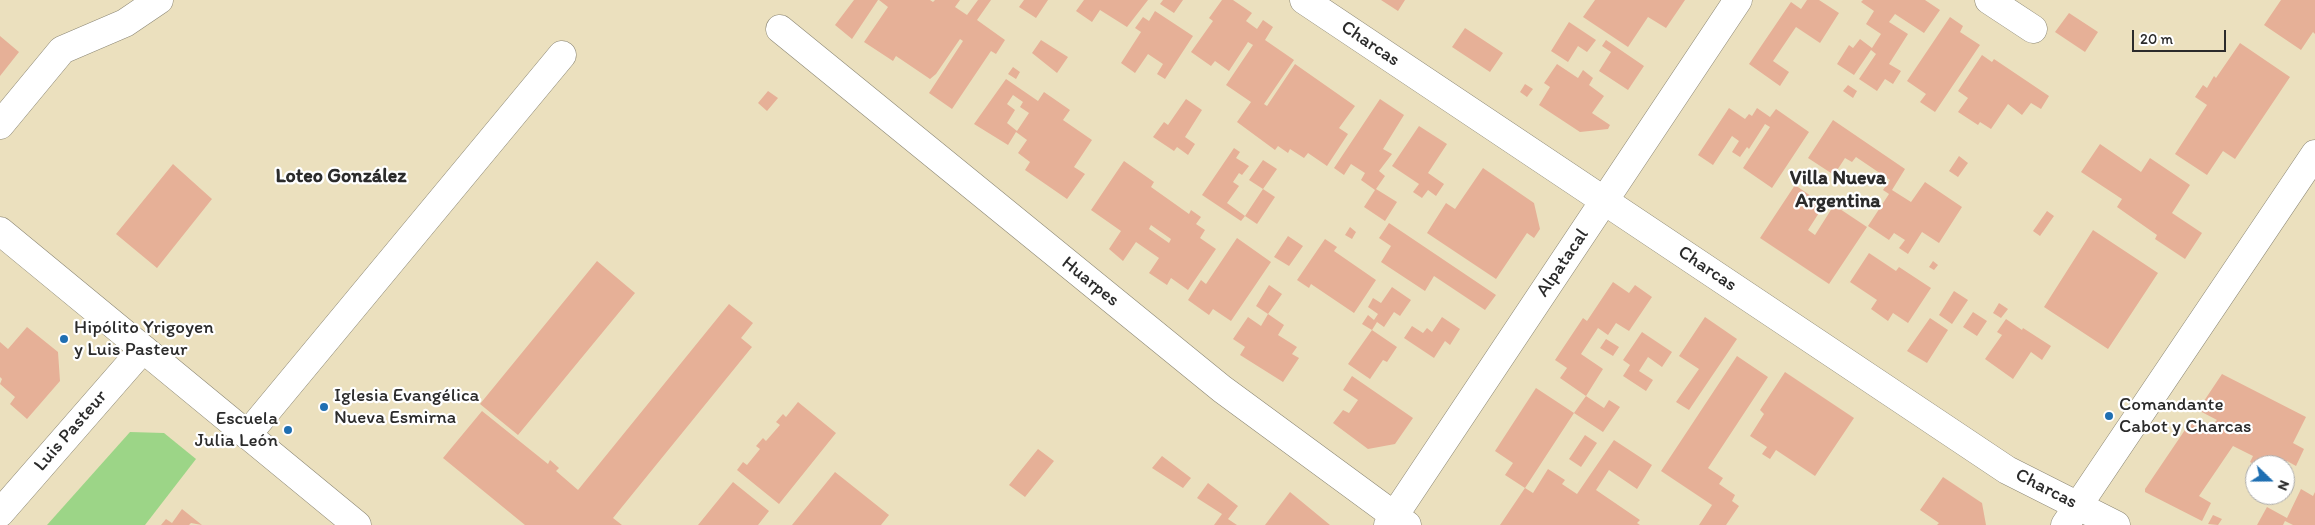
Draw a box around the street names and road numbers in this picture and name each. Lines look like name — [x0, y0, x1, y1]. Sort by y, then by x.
street label: Charcas — [1336, 16, 1404, 72]
street label: Alpatacal — [1532, 225, 1594, 301]
street label: Charcas — [1673, 241, 1741, 297]
street label: Huarpes — [1057, 252, 1123, 312]
street label: Luis Pasteur — [29, 386, 113, 476]
street label: Charcas — [2011, 464, 2081, 514]

